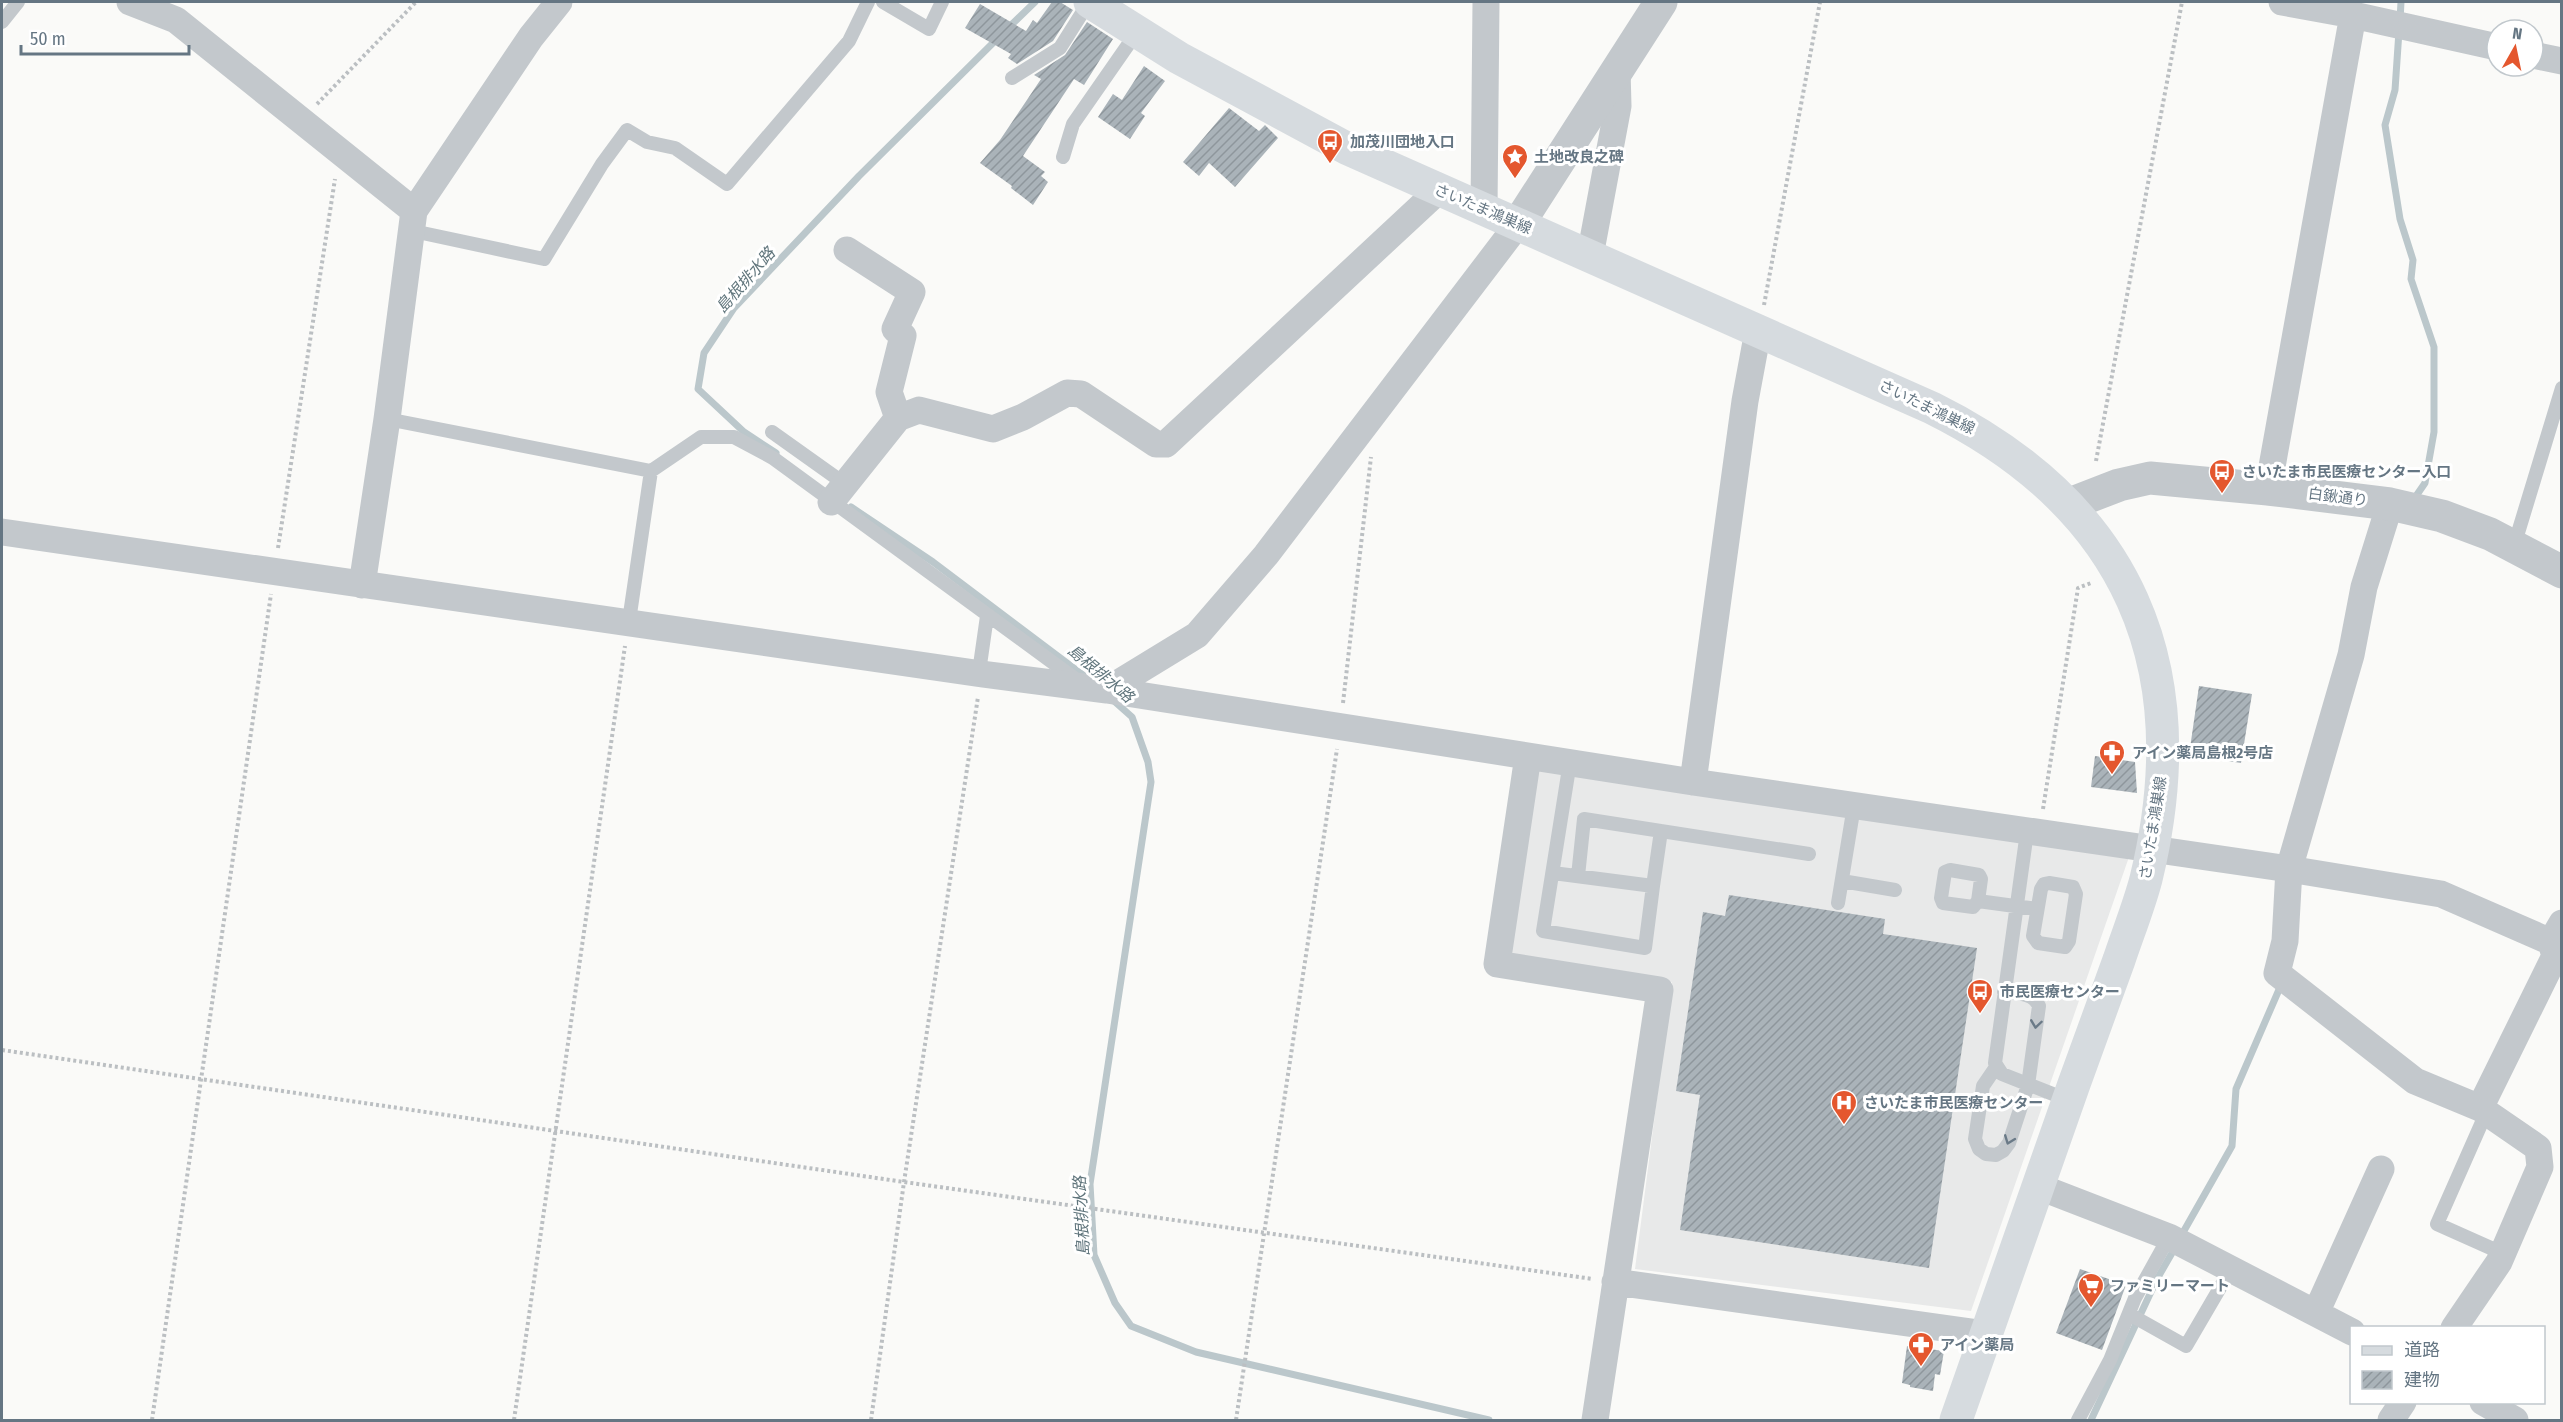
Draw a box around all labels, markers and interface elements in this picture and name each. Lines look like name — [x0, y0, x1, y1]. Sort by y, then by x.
scale bar — [21, 18, 189, 56]
north arrow — [2485, 18, 2545, 78]
text: N — [2511, 24, 2523, 44]
text: 50 m — [30, 28, 66, 50]
bus stop icon: 加茂川団地入口 — [1315, 127, 1345, 165]
place label: 加茂川団地入口 — [1350, 133, 1455, 151]
place icon: 土地改良之碑 — [1500, 142, 1530, 180]
place label: 土地改良之碑 — [1534, 148, 1624, 166]
street label: さいたま鴻巣線 — [1431, 180, 1535, 238]
water label: 島根排水路 — [712, 242, 780, 317]
street label: さいたま鴻巣線 — [1876, 376, 1978, 438]
bus stop icon: さいたま市民医療センター入口 — [2207, 457, 2237, 495]
place label: さいたま市民医療センター入口 — [2242, 463, 2452, 481]
street label: 白鍬通り — [2307, 484, 2369, 510]
water label: 島根排水路 — [1064, 640, 1139, 708]
pharmacy icon: アイン薬局島根2号店 — [2097, 738, 2127, 776]
place label: アイン薬局島根2号店 — [2132, 744, 2273, 762]
street label: さいたま鴻巣線 — [2136, 775, 2170, 881]
bus stop icon: 市民医療センター — [1965, 977, 1995, 1015]
place label: 市民医療センター — [2000, 983, 2120, 1001]
one-way arrow — [2031, 1019, 2043, 1028]
hospital icon: さいたま市民医療センター — [1829, 1088, 1859, 1126]
place label: さいたま市民医療センター — [1864, 1094, 2044, 1112]
one-way arrow — [2004, 1133, 2016, 1144]
water label: 島根排水路 — [1070, 1174, 1093, 1256]
supermarket icon: ファミリーマート — [2076, 1271, 2106, 1309]
place label: ファミリーマート — [2110, 1277, 2230, 1295]
legend — [2350, 1326, 2545, 1404]
pharmacy icon: アイン薬局 — [1906, 1330, 1936, 1368]
place label: アイン薬局 — [1940, 1336, 2014, 1354]
text: 道路 — [2404, 1339, 2440, 1361]
text: 建物 — [2404, 1369, 2440, 1391]

